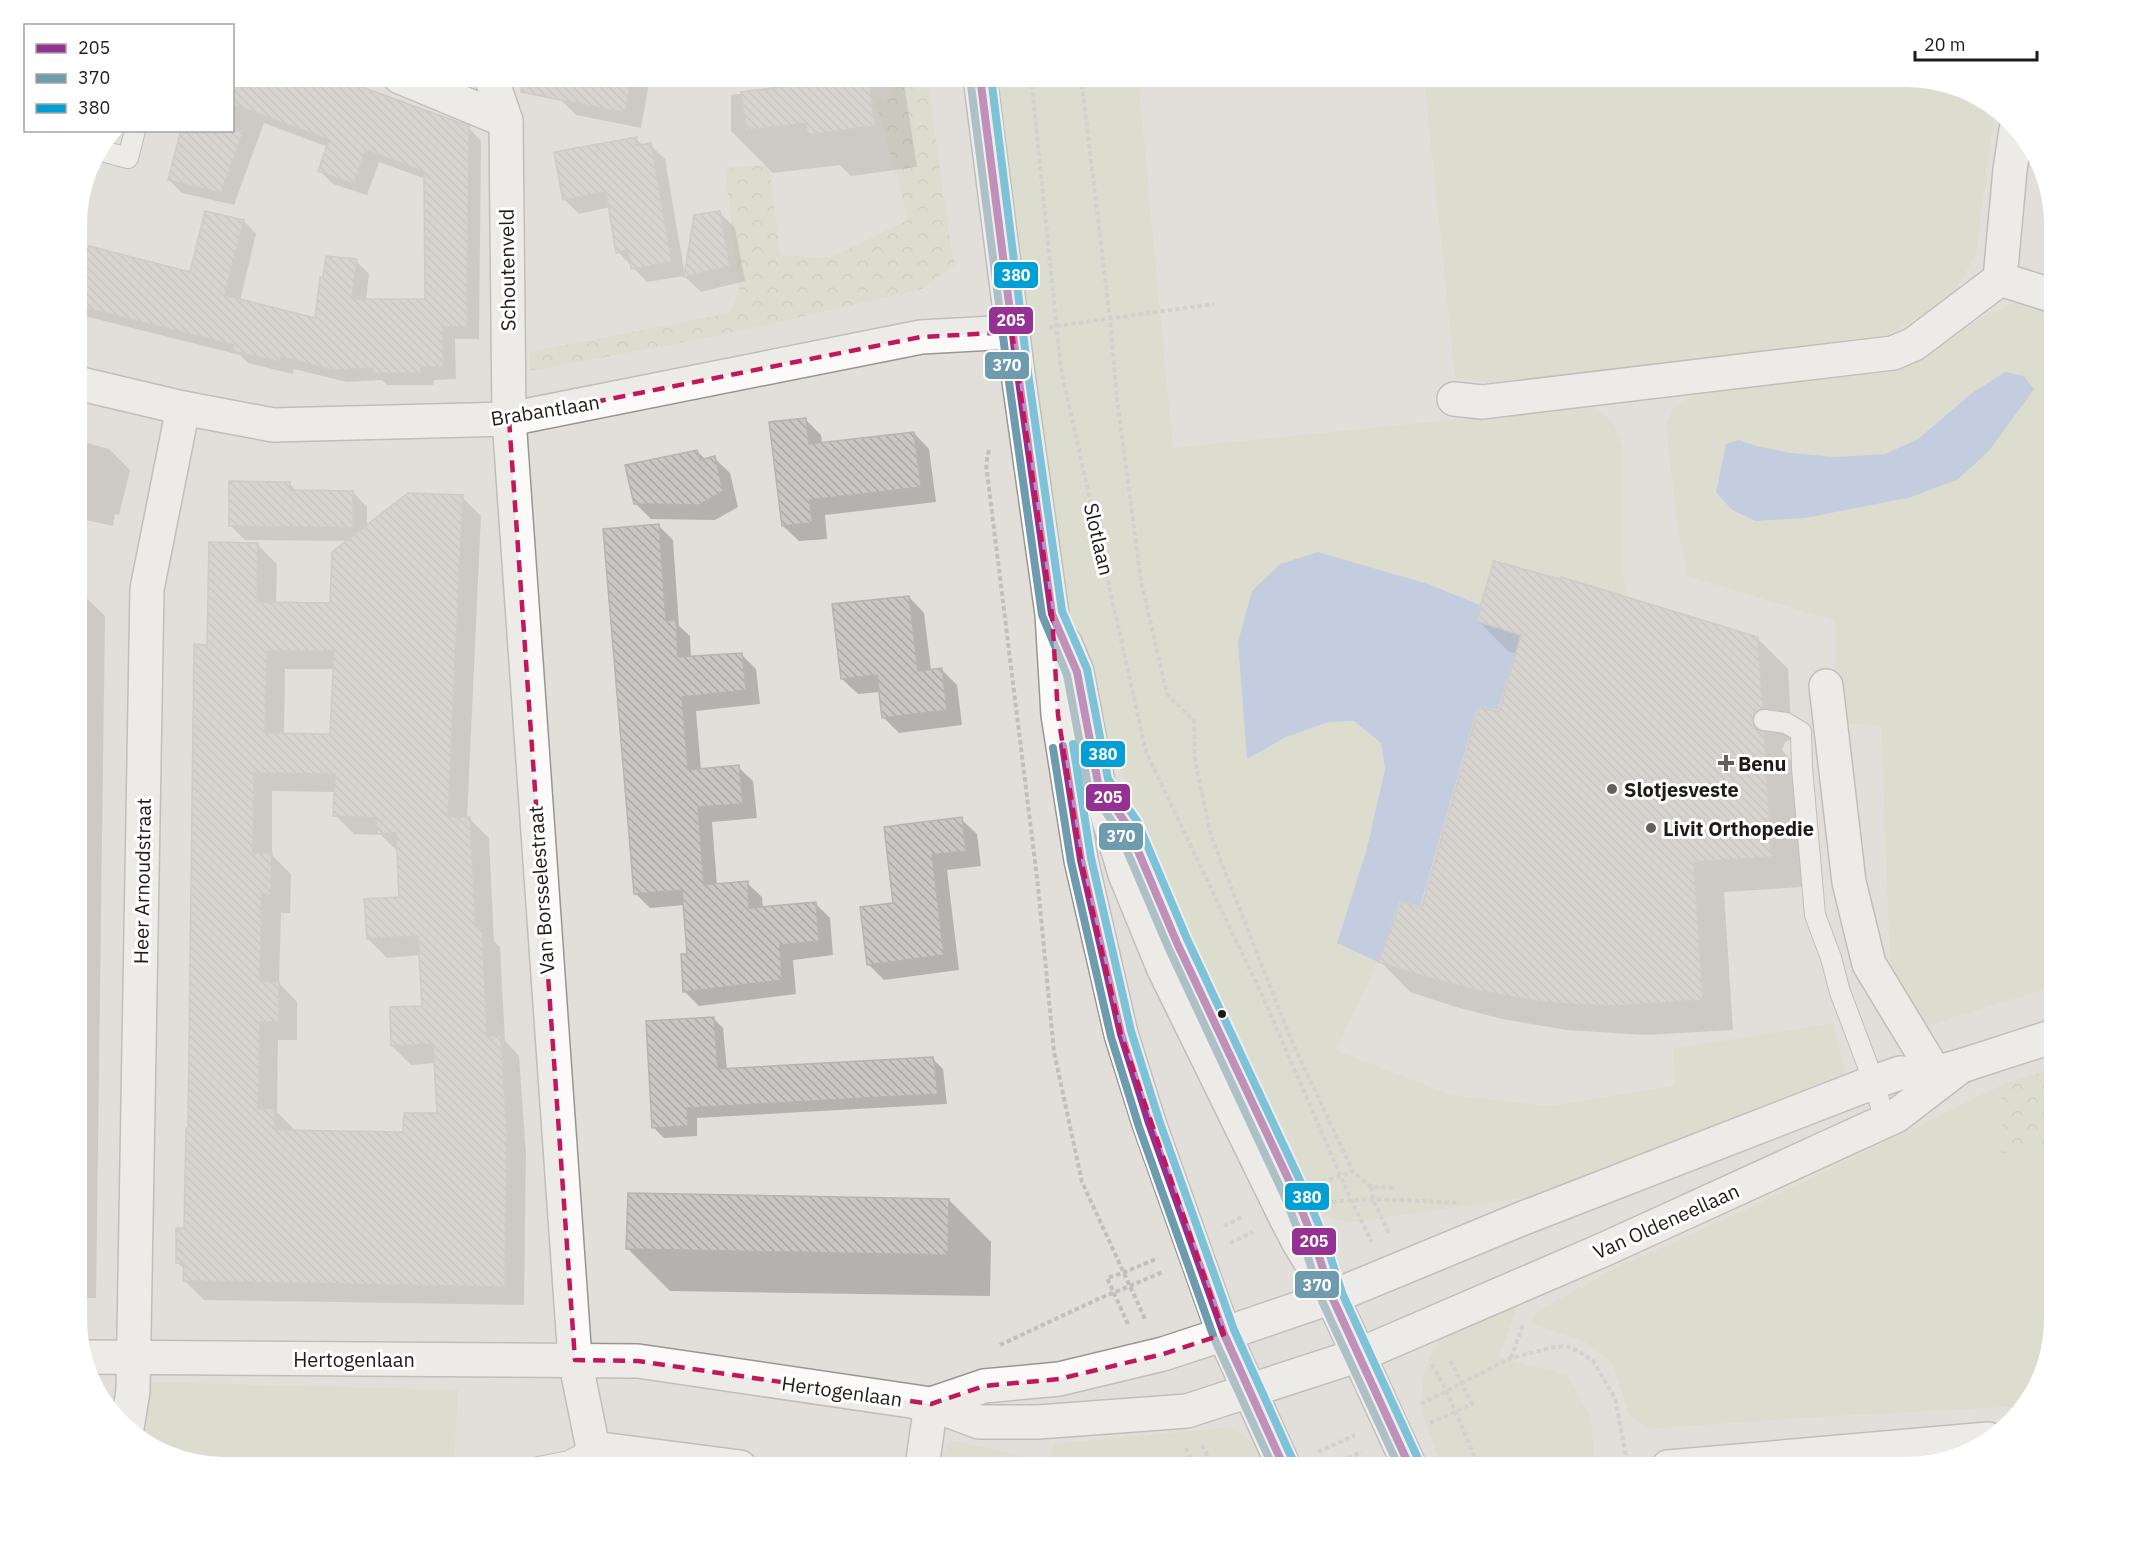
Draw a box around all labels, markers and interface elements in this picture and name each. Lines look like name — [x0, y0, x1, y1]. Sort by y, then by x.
legend — [24, 24, 234, 132]
scale bar — [1915, 24, 2036, 62]
text: 20 m — [1924, 33, 1966, 56]
text: 205 — [78, 36, 110, 59]
text: 370 — [78, 66, 110, 89]
text: 380 — [78, 96, 110, 119]
street label: Schoutenveld — [492, 209, 522, 331]
line badge: 380 — [993, 261, 1039, 289]
text: 380 — [1002, 265, 1031, 285]
line badge: 205 — [988, 306, 1034, 335]
text: 205 — [997, 310, 1026, 330]
line badge: 370 — [984, 351, 1030, 380]
text: 370 — [993, 355, 1022, 375]
street label: Brabantlaan — [489, 388, 601, 432]
street label: Slotlaan — [1078, 500, 1120, 578]
line badge: 380 — [1080, 740, 1126, 768]
text: 380 — [1089, 744, 1118, 764]
place label: Benu — [1738, 750, 1786, 777]
marker: Benu — [1719, 756, 1733, 770]
place label: Slotjesveste — [1624, 776, 1739, 803]
marker: Slotjesveste — [1605, 782, 1619, 796]
line badge: 205 — [1085, 783, 1131, 812]
text: 205 — [1094, 787, 1123, 807]
street label: Heer Arnoudstraat — [127, 798, 157, 964]
street label: Van Borsselestraat — [522, 805, 560, 975]
place label: Livit Orthopedie — [1663, 815, 1814, 842]
marker: Livit Orthopedie — [1644, 821, 1658, 835]
line badge: 370 — [1098, 822, 1144, 851]
text: 370 — [1107, 826, 1136, 846]
unlabelled marker — [1216, 1008, 1228, 1020]
street label: Van Oldeneellaan — [1589, 1177, 1743, 1265]
line badge: 380 — [1284, 1182, 1330, 1211]
text: 380 — [1293, 1187, 1322, 1207]
line badge: 205 — [1291, 1227, 1337, 1256]
text: 205 — [1300, 1231, 1329, 1251]
line badge: 370 — [1294, 1270, 1340, 1299]
text: 370 — [1303, 1275, 1332, 1295]
street label: Hertogenlaan — [293, 1346, 415, 1373]
street label: Hertogenlaan — [780, 1369, 904, 1413]

